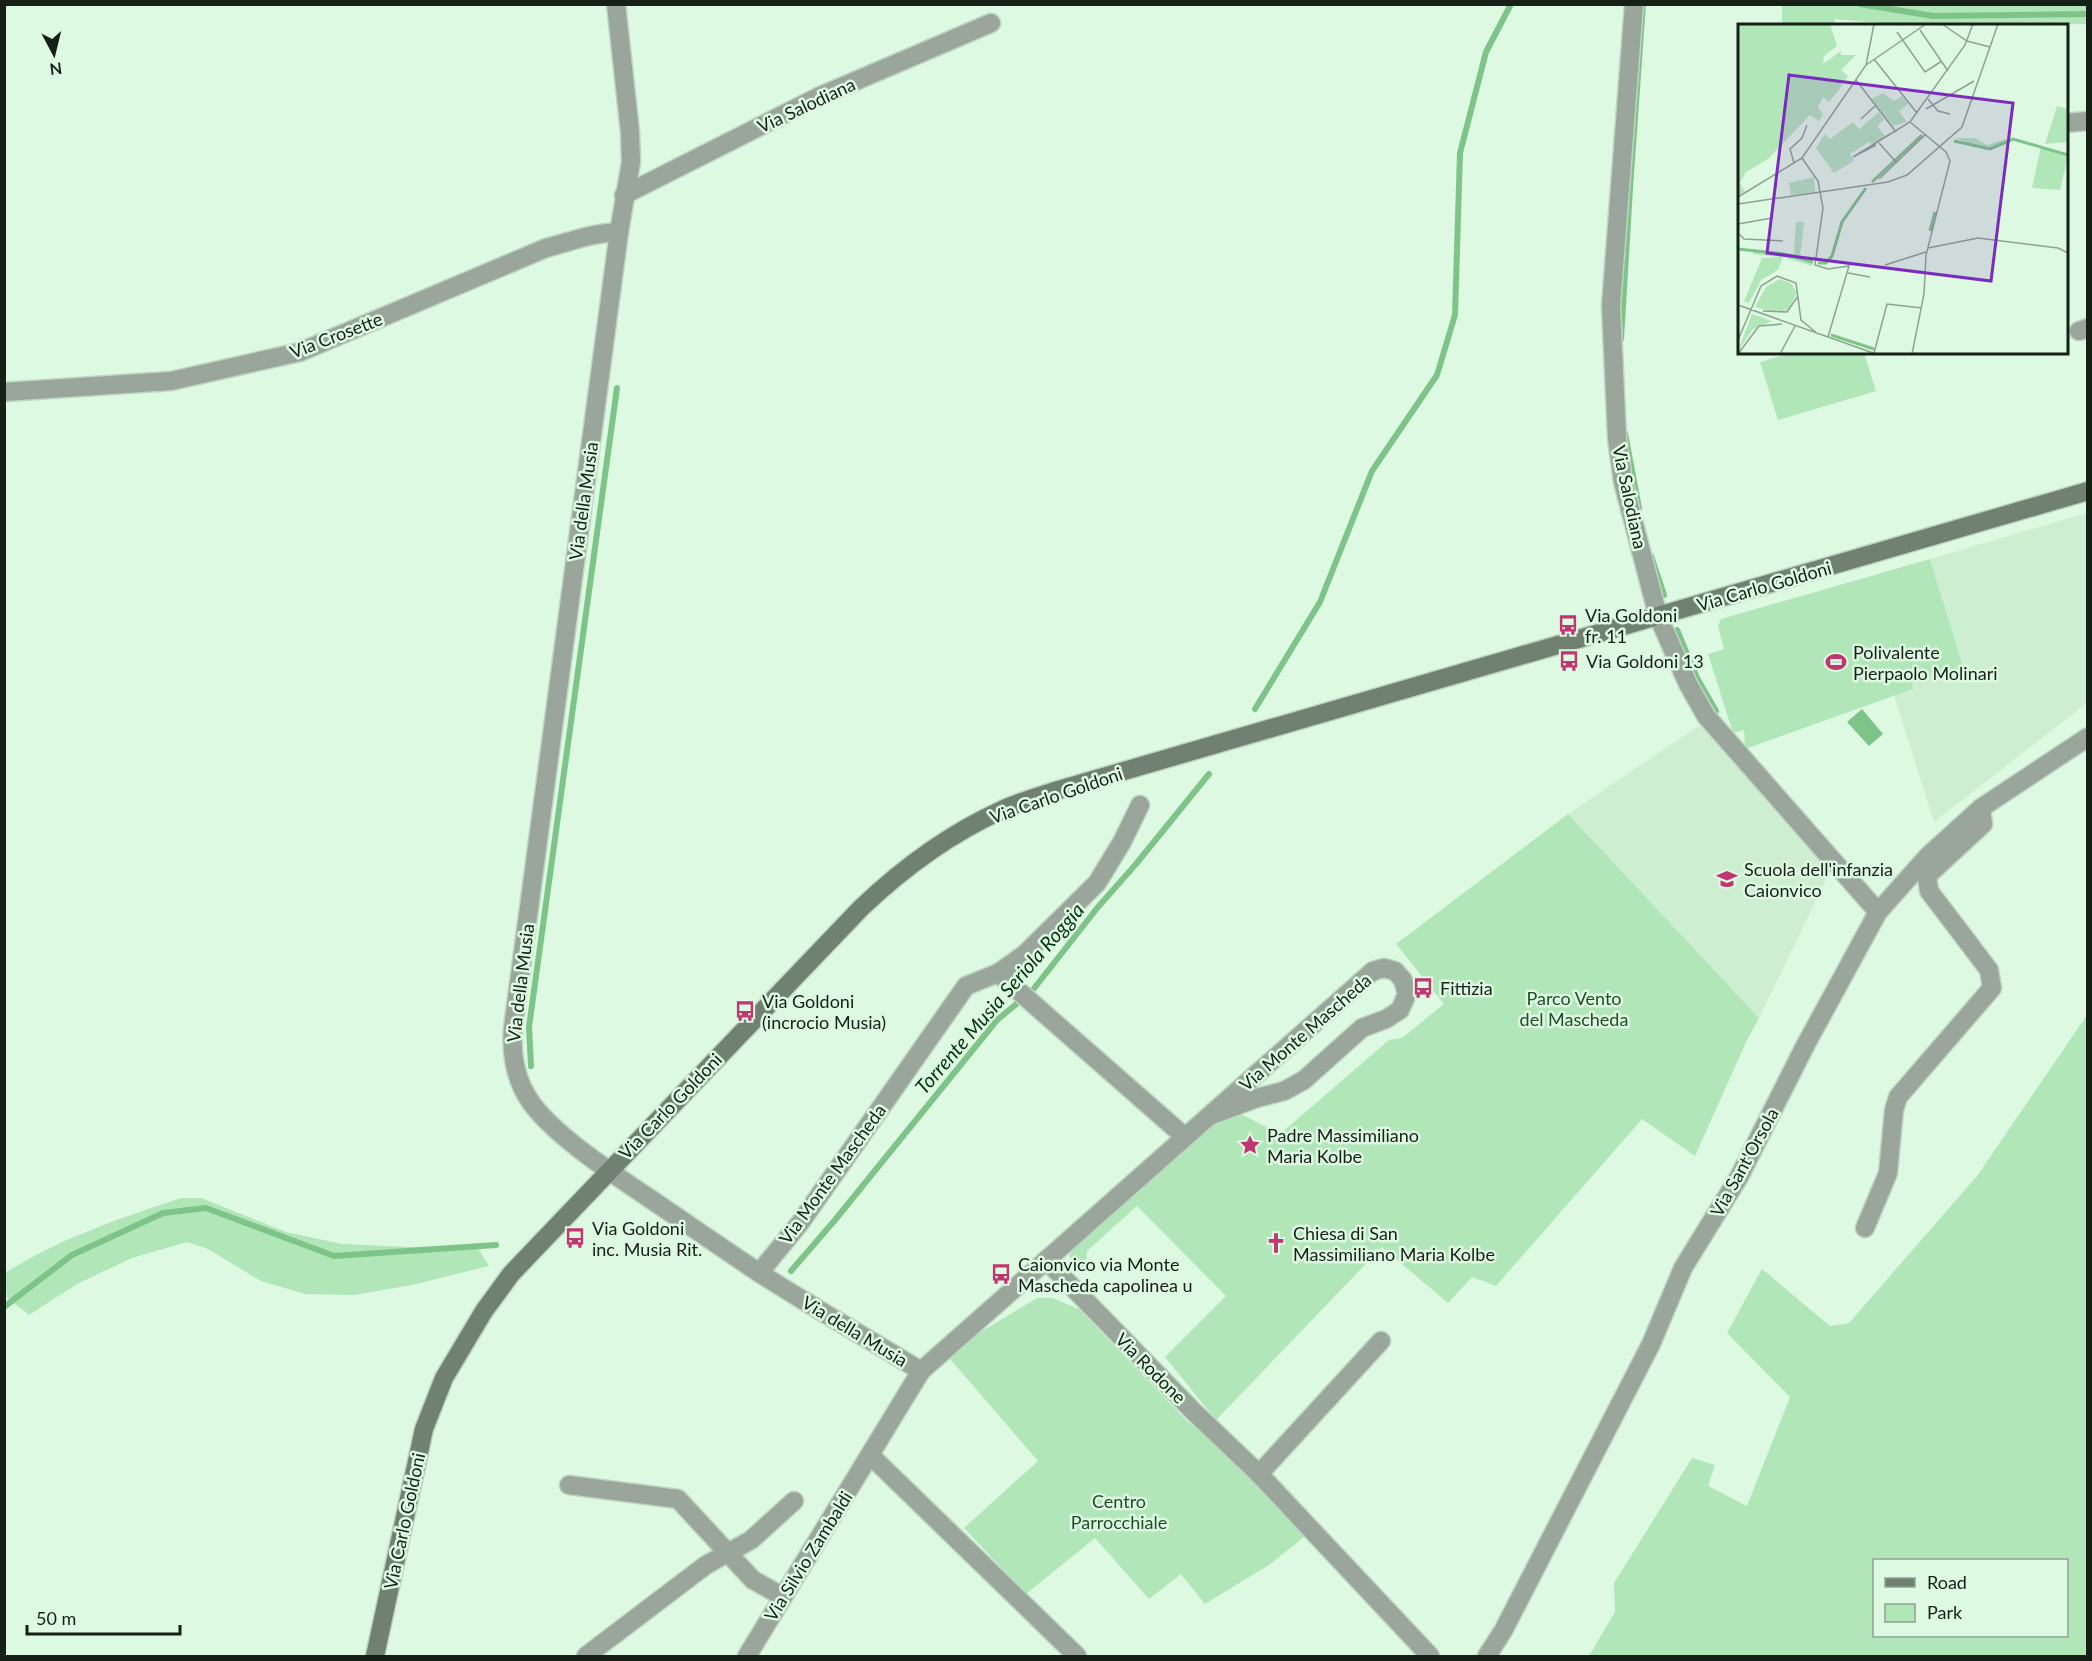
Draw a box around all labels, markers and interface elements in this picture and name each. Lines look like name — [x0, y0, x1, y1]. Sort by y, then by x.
north arrow — [24, 24, 84, 84]
inset map — [1738, 24, 2068, 354]
text: N — [49, 59, 63, 80]
street label: Via Salodiana — [754, 73, 858, 137]
street label: Via Crosette — [287, 307, 385, 363]
street label: Via della Musia — [564, 440, 602, 562]
street label: Via Salodiana — [1608, 443, 1652, 551]
street label: Via Carlo Goldoni — [1694, 556, 1834, 616]
place label: Via Goldoni fr. 11 — [1585, 604, 1677, 647]
bus stop icon: Via Goldoni fr. 11 — [1556, 613, 1580, 637]
place label: Polivalente Pierpaolo Molinari — [1853, 641, 1998, 684]
bus stop icon: Via Goldoni 13 — [1557, 649, 1581, 673]
place label: Via Goldoni 13 — [1586, 650, 1704, 672]
sports icon: Polivalente Pierpaolo Molinari — [1824, 650, 1848, 674]
street label: Via Carlo Goldoni — [987, 762, 1125, 828]
place label: Scuola dell'infanzia Caionvico — [1744, 858, 1893, 901]
school or university icon: Scuola dell'infanzia Caionvico — [1715, 867, 1739, 891]
water label: Torrente Musia Seriola Roggia — [909, 898, 1089, 1098]
street label: Via della Musia — [502, 922, 538, 1044]
street label: Via Monte Mascheda — [1235, 969, 1375, 1095]
bus stop icon: Fittizia — [1411, 976, 1435, 1000]
place label: Fittizia — [1440, 977, 1493, 999]
park label: Parco Vento del Mascheda — [1520, 987, 1628, 1030]
place label: Via Goldoni (incrocio Musia) — [762, 990, 886, 1033]
bus stop icon: Via Goldoni (incrocio Musia) — [733, 999, 757, 1023]
street label: Via Carlo Goldoni — [614, 1048, 726, 1164]
street label: Via Monte Mascheda — [774, 1100, 890, 1248]
street label: Via Sant'Orsola — [1705, 1104, 1783, 1220]
place label: Padre Massimiliano Maria Kolbe — [1267, 1124, 1419, 1167]
place icon: Padre Massimiliano Maria Kolbe — [1238, 1133, 1262, 1157]
place label: Via Goldoni inc. Musia Rit. — [592, 1217, 702, 1260]
place label: Chiesa di San Massimiliano Maria Kolbe — [1293, 1222, 1495, 1265]
bus stop icon: Via Goldoni inc. Musia Rit. — [563, 1226, 587, 1250]
church icon: Chiesa di San Massimiliano Maria Kolbe — [1264, 1231, 1288, 1255]
place label: Caionvico via Monte Mascheda capolinea u — [1018, 1253, 1193, 1296]
bus stop icon: Caionvico via Monte Mascheda capolinea u — [989, 1262, 1013, 1286]
street label: Via della Musia — [798, 1291, 912, 1371]
street label: Via Rodone — [1111, 1328, 1191, 1408]
street label: Via Carlo Goldoni — [379, 1451, 429, 1591]
street label: Via Silvio Zambaldi — [759, 1487, 857, 1625]
park label: Centro Parrocchiale — [1071, 1490, 1167, 1533]
legend — [1873, 1559, 2068, 1637]
text: Road — [1927, 1571, 1967, 1593]
scale bar — [27, 1598, 180, 1636]
text: Park — [1927, 1601, 1963, 1623]
text: 50 m — [36, 1607, 76, 1629]

